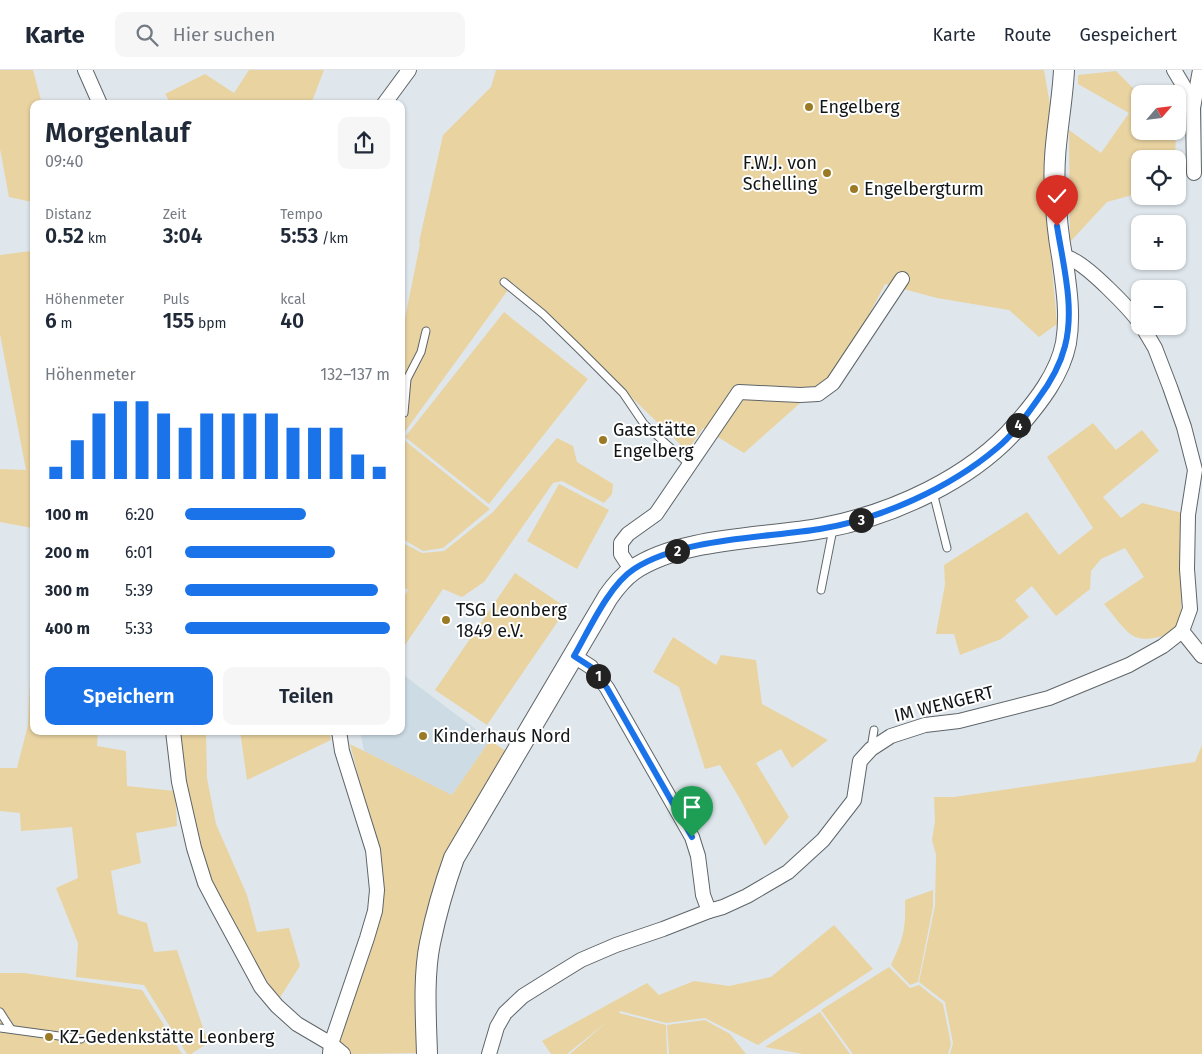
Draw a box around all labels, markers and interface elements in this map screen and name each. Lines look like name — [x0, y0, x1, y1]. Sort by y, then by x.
search box — [115, 12, 465, 57]
text: Karte — [25, 21, 85, 49]
icon: search — [133, 21, 161, 49]
text: Hier suchen — [173, 23, 275, 46]
text: Karte — [933, 24, 976, 46]
text: Route — [1004, 24, 1051, 46]
text: Gespeichert — [1079, 24, 1177, 46]
north arrow — [1131, 85, 1186, 140]
map controls — [1131, 85, 1186, 335]
place label: Engelberg — [819, 96, 900, 118]
marker: Engelberg — [803, 101, 815, 113]
text: Morgenlauf — [45, 116, 190, 149]
button: share — [338, 117, 390, 169]
button: locate — [1131, 150, 1186, 205]
text: 09:40 — [45, 152, 83, 171]
place label: F.W.J. von Schelling — [743, 152, 818, 195]
marker: F.W.J. von Schelling — [821, 167, 833, 179]
pin — [1036, 175, 1078, 226]
place label: Engelbergturm — [864, 178, 984, 200]
icon: check — [1043, 182, 1071, 210]
marker: Engelbergturm — [848, 183, 860, 195]
text: Distanz — [45, 206, 91, 223]
text: Zeit — [163, 206, 186, 223]
text: Tempo — [280, 206, 323, 223]
button: + — [1131, 215, 1186, 270]
text: 0.52 — [45, 223, 84, 249]
text: 3:04 — [163, 223, 202, 249]
text: 5:53 — [280, 223, 318, 249]
text: km — [84, 230, 107, 247]
text: /km — [318, 230, 348, 247]
button: − — [1131, 280, 1186, 335]
text: Höhenmeter — [45, 291, 124, 308]
text: Puls — [163, 291, 189, 308]
text: kcal — [280, 291, 306, 308]
text: 6 — [45, 308, 57, 334]
text: 155 — [163, 308, 194, 334]
text: 40 — [280, 308, 304, 334]
text: m — [57, 315, 72, 332]
text: bpm — [194, 315, 227, 332]
text: Höhenmeter — [45, 365, 136, 384]
text: 132–137 m — [320, 365, 390, 384]
pin: 4 — [1006, 412, 1030, 438]
text: 4 — [1015, 417, 1022, 434]
place label: Gaststätte Engelberg — [613, 419, 696, 462]
marker: Gaststätte Engelberg — [597, 434, 609, 446]
text: 100 m — [45, 505, 88, 524]
text: 6:20 — [125, 505, 154, 524]
pin: 3 — [848, 508, 874, 532]
text: 3 — [858, 512, 865, 529]
pin: 2 — [664, 538, 690, 564]
text: 200 m — [45, 543, 89, 562]
text: 6:01 — [125, 543, 153, 562]
text: 2 — [674, 543, 681, 560]
text: 300 m — [45, 581, 89, 600]
text: 5:39 — [125, 581, 153, 600]
place label: TSG Leonberg 1849 e.V. — [456, 599, 567, 642]
marker: TSG Leonberg 1849 e.V. — [440, 614, 452, 626]
text: 400 m — [45, 619, 90, 638]
text: 5:33 — [125, 619, 153, 638]
pin: 1 — [586, 664, 610, 688]
button: Speichern — [45, 667, 213, 725]
button: Teilen — [223, 667, 390, 725]
text: 1 — [595, 668, 602, 685]
street label: IM WENGERT — [892, 681, 997, 727]
place label: Kinderhaus Nord — [433, 725, 571, 747]
marker: Kinderhaus Nord — [417, 730, 429, 742]
pin — [671, 786, 713, 837]
icon: arrive — [678, 793, 706, 821]
place label: KZ-Gedenkstätte Leonberg — [59, 1026, 275, 1048]
marker: KZ-Gedenkstätte Leonberg — [43, 1031, 55, 1043]

